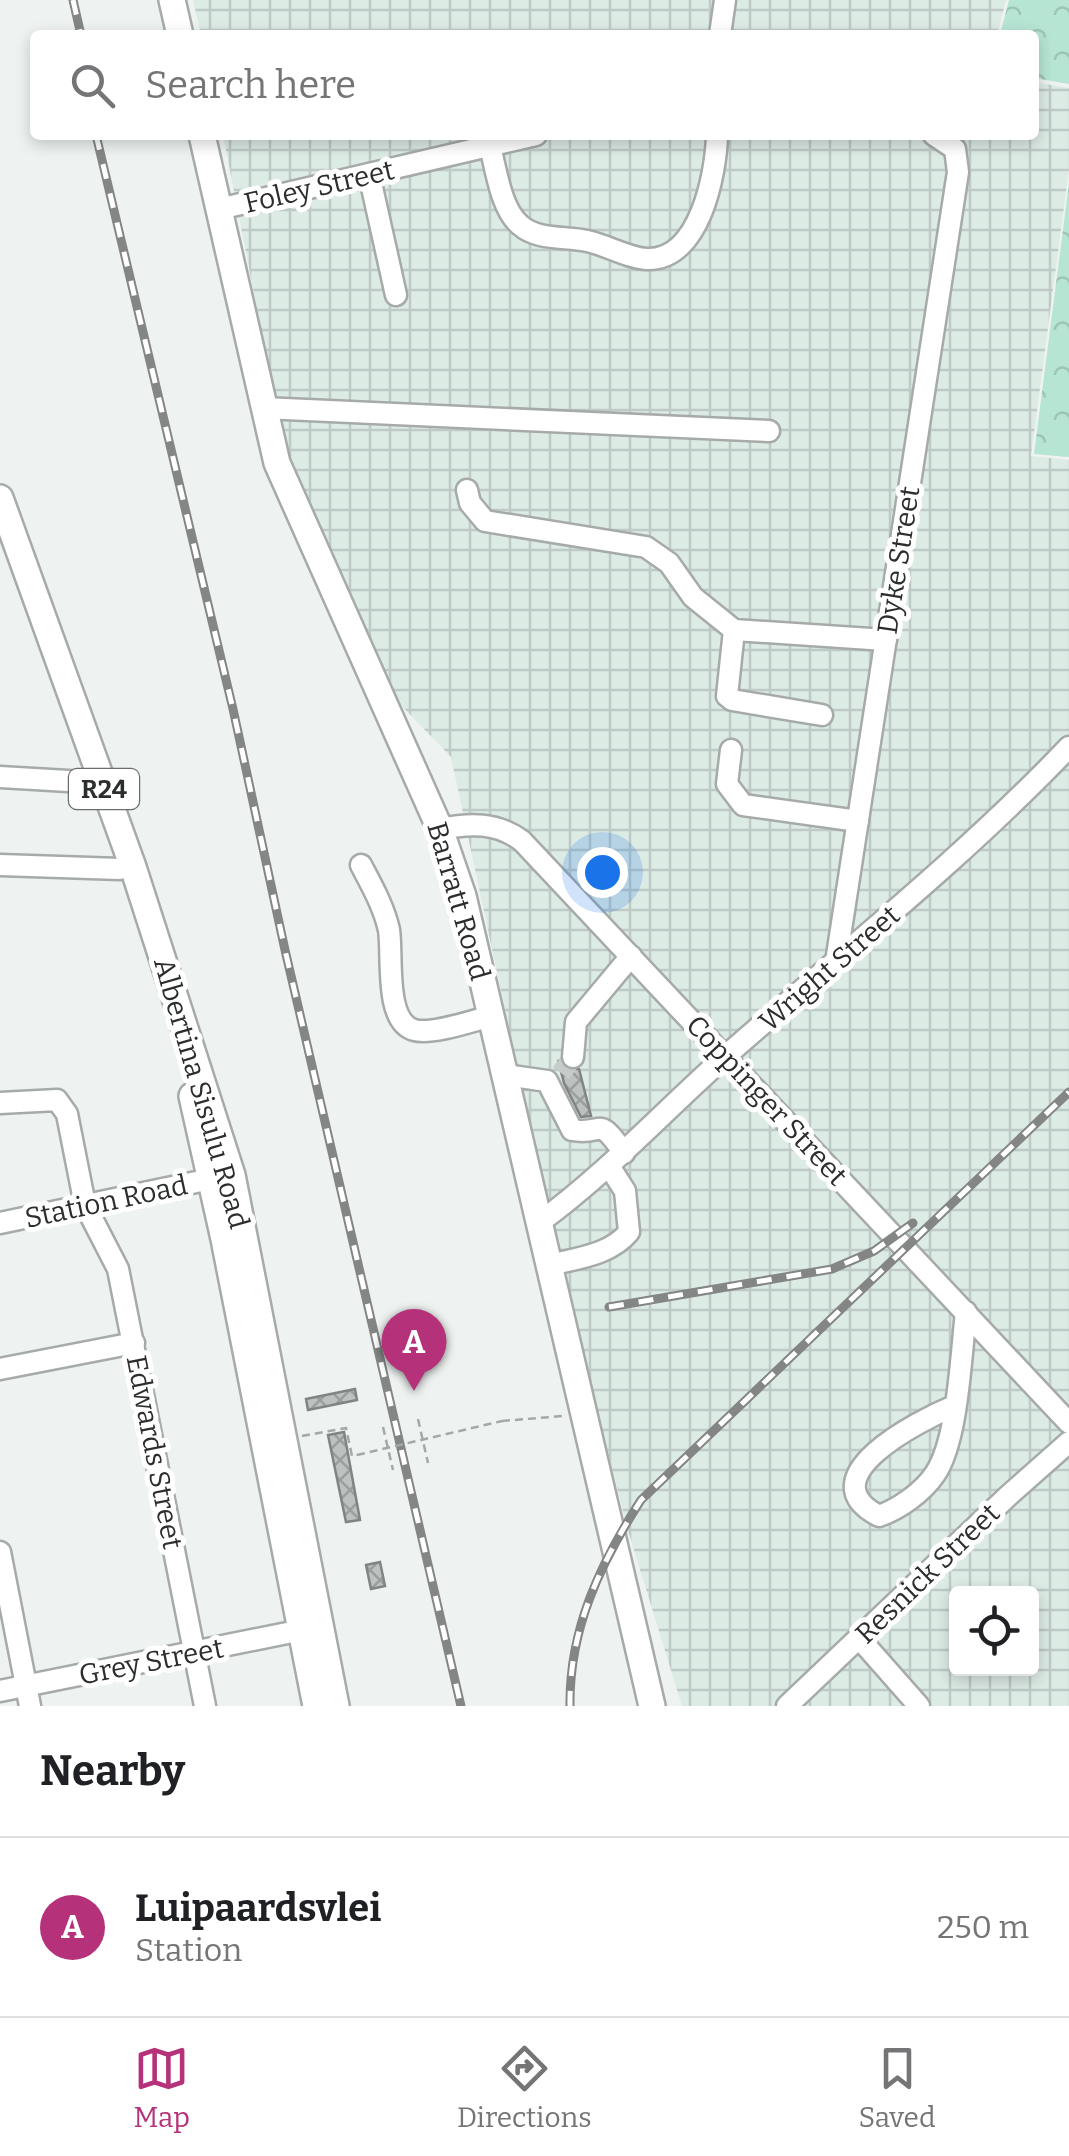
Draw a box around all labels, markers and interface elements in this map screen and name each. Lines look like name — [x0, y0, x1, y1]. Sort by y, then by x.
search box — [30, 30, 1039, 140]
icon: search — [65, 58, 120, 113]
text: Search here — [145, 62, 356, 108]
street label: Foley Street — [241, 153, 397, 220]
street label: Dyke Street — [871, 484, 926, 636]
road number: R24 — [69, 769, 139, 809]
street label: Barratt Road — [420, 818, 497, 984]
your location — [577, 847, 628, 898]
street label: Wright Street — [752, 898, 906, 1038]
street label: Albertina Sisulu Road — [147, 954, 256, 1232]
street label: Coppinger Street — [679, 1008, 854, 1192]
street label: Station Road — [22, 1168, 190, 1235]
pin: A — [382, 1308, 446, 1391]
street label: Edwards Street — [120, 1352, 189, 1552]
street label: Resnick Street — [849, 1497, 1006, 1650]
map controls — [949, 1586, 1039, 1676]
button: locate — [949, 1586, 1039, 1676]
street label: Grey Street — [76, 1631, 226, 1692]
text: Nearby — [40, 1746, 185, 1796]
text: Luipaardsvlei — [135, 1885, 381, 1931]
text: A — [61, 1908, 84, 1946]
text: 250 m — [937, 1908, 1029, 1946]
text: Station — [135, 1931, 242, 1969]
tab: Map — [133, 2041, 190, 2134]
tab: Directions — [457, 2041, 592, 2134]
tab: Saved — [859, 2041, 936, 2134]

